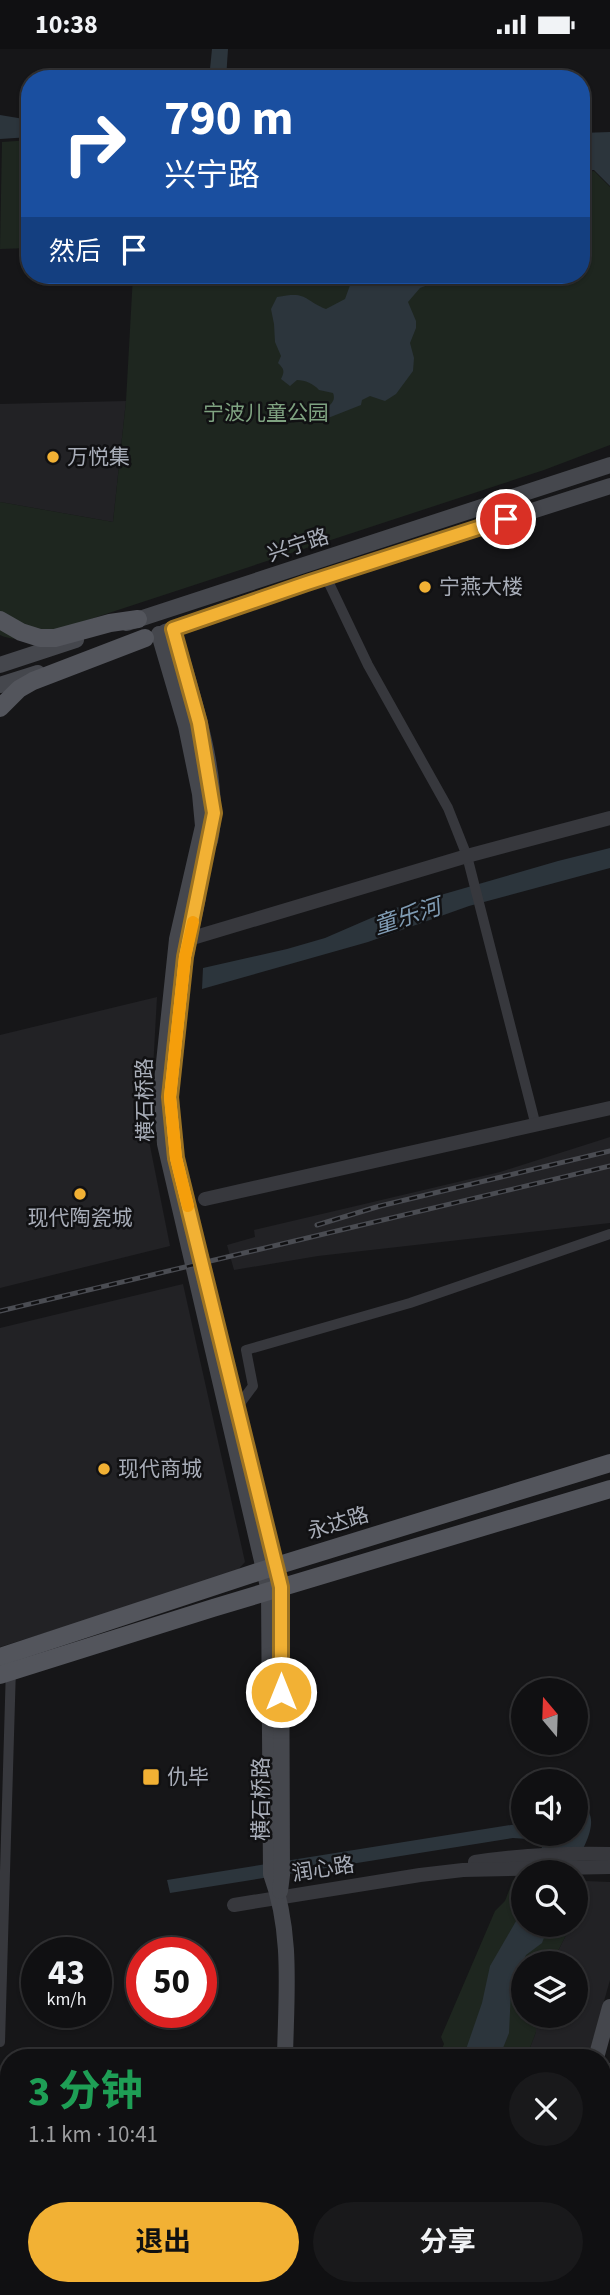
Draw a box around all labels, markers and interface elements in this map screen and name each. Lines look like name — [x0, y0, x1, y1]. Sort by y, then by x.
text: 10:38 — [35, 6, 98, 43]
text: 790 m — [164, 84, 293, 154]
icon: right — [49, 98, 140, 189]
text: 兴宁路 — [164, 153, 260, 199]
icon: arrive — [115, 231, 153, 269]
text: 然后 — [49, 233, 101, 270]
park label: 宁波儿童公园 — [203, 398, 329, 428]
place label: 万悦集 — [67, 442, 130, 472]
marker: 万悦集 — [45, 449, 61, 465]
pin — [476, 489, 536, 549]
icon: arrive — [487, 500, 525, 538]
street label: 兴宁路 — [263, 521, 333, 569]
place label: 宁燕大楼 — [439, 572, 523, 602]
marker: 宁燕大楼 — [417, 579, 433, 595]
water label: 童乐河 — [369, 889, 449, 943]
street label: 横石桥路 — [129, 1058, 161, 1142]
marker: 现代陶瓷城 — [72, 1186, 88, 1202]
place label: 现代陶瓷城 — [28, 1203, 133, 1233]
place label: 现代商城 — [118, 1454, 202, 1484]
marker: 现代商城 — [96, 1461, 112, 1477]
street label: 永达路 — [303, 1499, 373, 1547]
position arrow — [244, 1655, 318, 1729]
north arrow — [511, 1678, 588, 1755]
map controls — [511, 1678, 588, 2028]
street label: 横石桥路 — [246, 1757, 276, 1841]
place label: 仇毕 — [167, 1762, 209, 1792]
marker: 仇毕 — [141, 1767, 161, 1787]
button: sound — [511, 1769, 588, 1846]
street label: 润心路 — [290, 1849, 356, 1889]
button: search — [511, 1860, 588, 1937]
speed limit sign: 50 — [126, 1937, 217, 2028]
text: 43 — [48, 1948, 85, 1998]
button: layers — [511, 1951, 588, 2028]
text: km/h — [47, 1987, 86, 2012]
text: 3 分钟 — [28, 2062, 143, 2122]
button: close — [509, 2072, 583, 2146]
text: 1.1 km · 10:41 — [28, 2118, 158, 2151]
button: 退出 — [28, 2202, 299, 2282]
button: 分享 — [313, 2202, 583, 2282]

